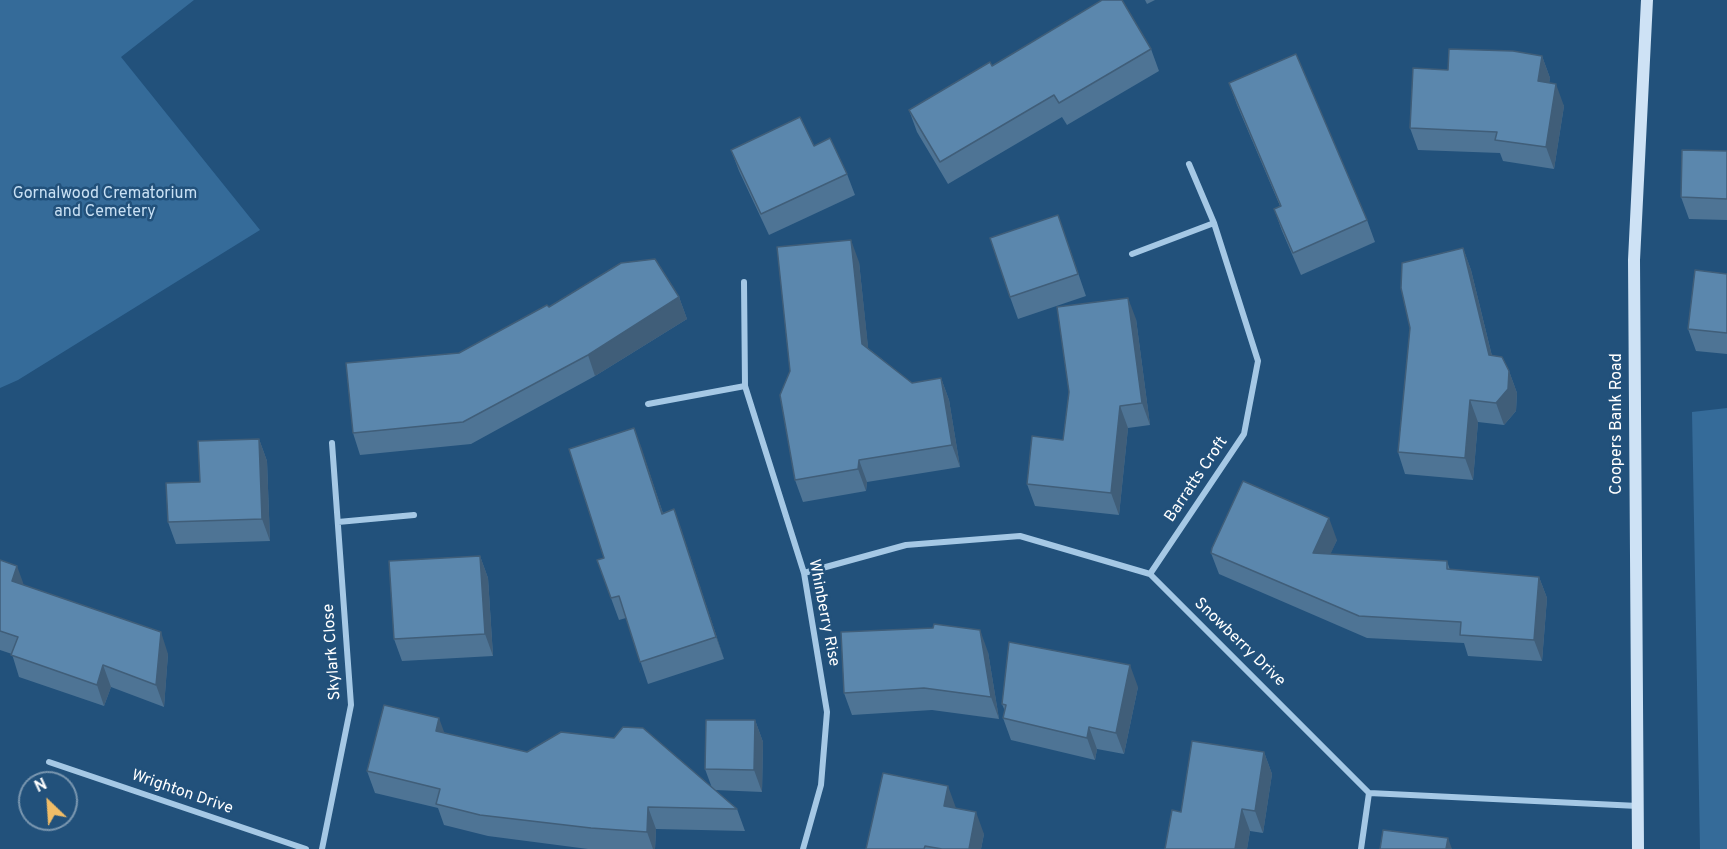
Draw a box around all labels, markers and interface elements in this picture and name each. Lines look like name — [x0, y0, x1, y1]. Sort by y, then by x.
park label: Gornalwood Crematorium and Cemetery — [13, 185, 197, 223]
street label: Coopers Bank Road — [1608, 353, 1628, 495]
street label: Barratts Croft — [1161, 434, 1233, 526]
street label: Whinberry Rise — [803, 558, 843, 668]
street label: Snowberry Drive — [1189, 595, 1289, 691]
street label: Skylark Close — [320, 603, 346, 701]
street label: Wrighton Drive — [129, 767, 235, 819]
north arrow — [18, 771, 78, 831]
text: N — [32, 775, 51, 798]

